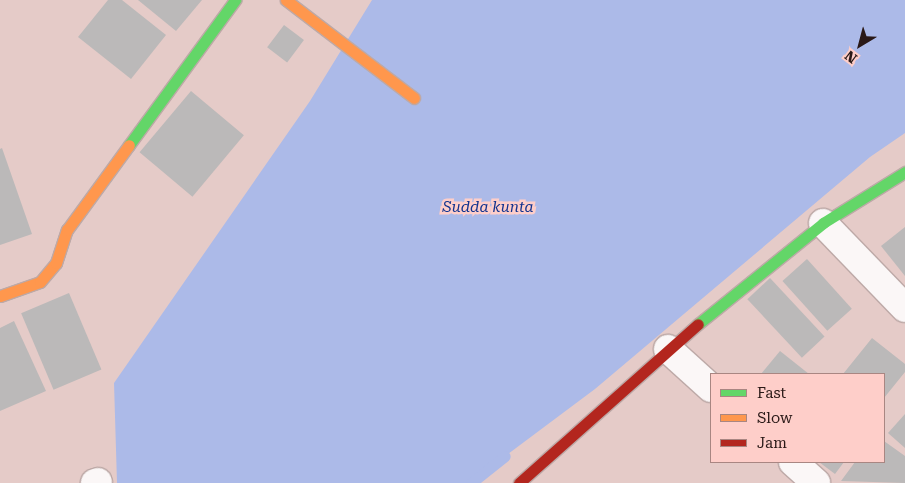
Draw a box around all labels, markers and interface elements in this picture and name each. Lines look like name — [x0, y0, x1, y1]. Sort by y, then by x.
north arrow — [835, 20, 885, 70]
text: N — [842, 47, 860, 67]
water label: Sudda kunta — [442, 199, 534, 217]
legend — [710, 373, 885, 463]
text: Fast — [757, 384, 786, 402]
text: Slow — [757, 409, 792, 427]
text: Jam — [757, 434, 787, 452]

